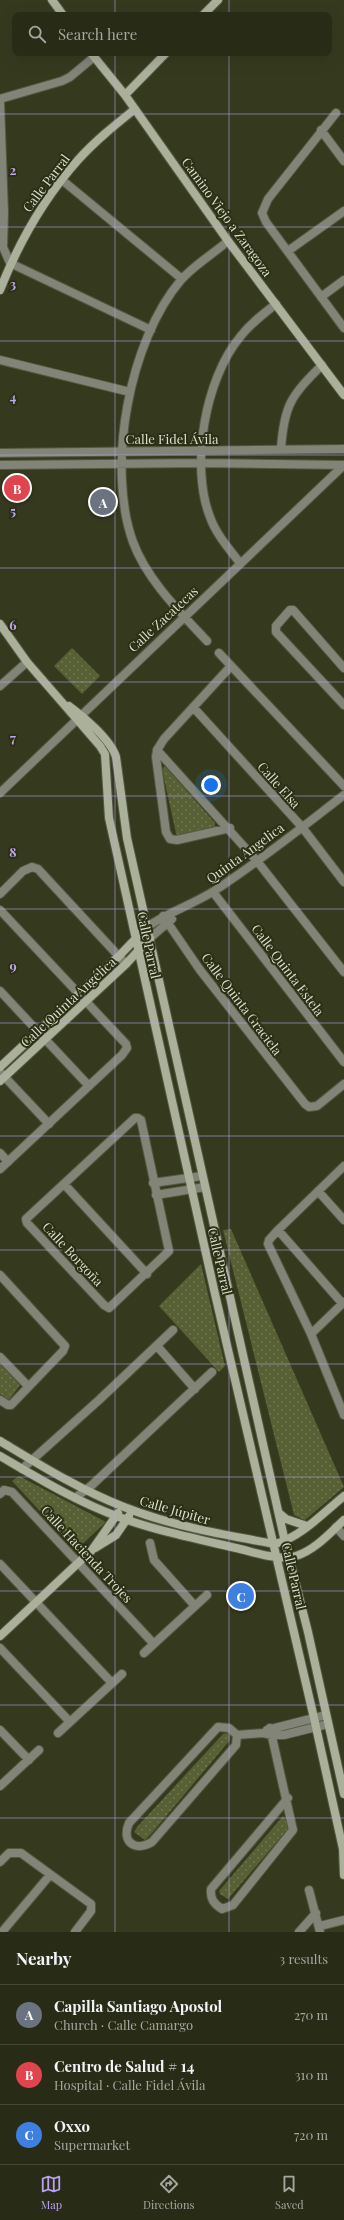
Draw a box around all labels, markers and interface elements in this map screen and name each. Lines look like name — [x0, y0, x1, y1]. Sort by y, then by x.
search box — [12, 12, 332, 56]
icon: search — [26, 23, 48, 45]
text: Search here — [58, 24, 137, 44]
street label: Calle Parral — [18, 150, 73, 215]
street label: Camino Viejo a Zaragoza — [178, 154, 277, 280]
text: 2 — [10, 161, 17, 178]
text: 3 — [10, 275, 16, 292]
text: 4 — [10, 388, 17, 405]
street label: Calle Fidel Ávila — [126, 430, 219, 447]
pin: B — [4, 473, 30, 503]
pin: A — [90, 487, 116, 517]
text: 5 — [10, 502, 16, 519]
street label: Calle Zacatecas — [124, 582, 201, 655]
text: 6 — [9, 616, 17, 633]
text: 7 — [10, 729, 16, 746]
street label: Calle Elsa — [254, 758, 305, 812]
your location — [201, 775, 221, 795]
street label: Quinta Angelica — [203, 818, 287, 886]
text: 8 — [9, 843, 17, 860]
street label: Calle Parral — [134, 910, 165, 980]
street label: Calle Quinta Estela — [248, 920, 329, 1019]
street label: Calle Quinta Graciela — [198, 949, 287, 1059]
street label: Calle Quinta Angélica — [16, 953, 119, 1050]
text: 9 — [9, 957, 17, 974]
street label: Calle Borgoña — [39, 1218, 108, 1290]
street label: Calle Parral — [205, 1226, 237, 1296]
street label: Calle Júpiter — [138, 1491, 213, 1528]
street label: Calle Hacienda Trojes — [38, 1502, 137, 1606]
street label: Calle Parral — [279, 1541, 311, 1611]
pin: C — [228, 1581, 254, 1611]
text: Nearby — [16, 1947, 71, 1969]
text: 3 results — [279, 1950, 328, 1967]
text: Capilla Santiago Apostol — [54, 1996, 222, 2016]
text: A — [25, 2006, 33, 2023]
text: 270 m — [294, 2006, 328, 2023]
text: Church · Calle Camargo — [54, 2016, 193, 2033]
text: Centro de Salud # 14 — [54, 2056, 195, 2076]
text: B — [25, 2066, 33, 2083]
text: 310 m — [295, 2066, 328, 2083]
text: Hospital · Calle Fidel Ávila — [54, 2076, 206, 2093]
text: Oxxo — [54, 2116, 90, 2136]
text: C — [24, 2126, 34, 2143]
text: 720 m — [294, 2126, 328, 2143]
text: Supermarket — [54, 2136, 130, 2153]
tab: Map — [40, 2173, 62, 2212]
tab: Directions — [143, 2173, 194, 2212]
tab: Saved — [275, 2173, 304, 2212]

